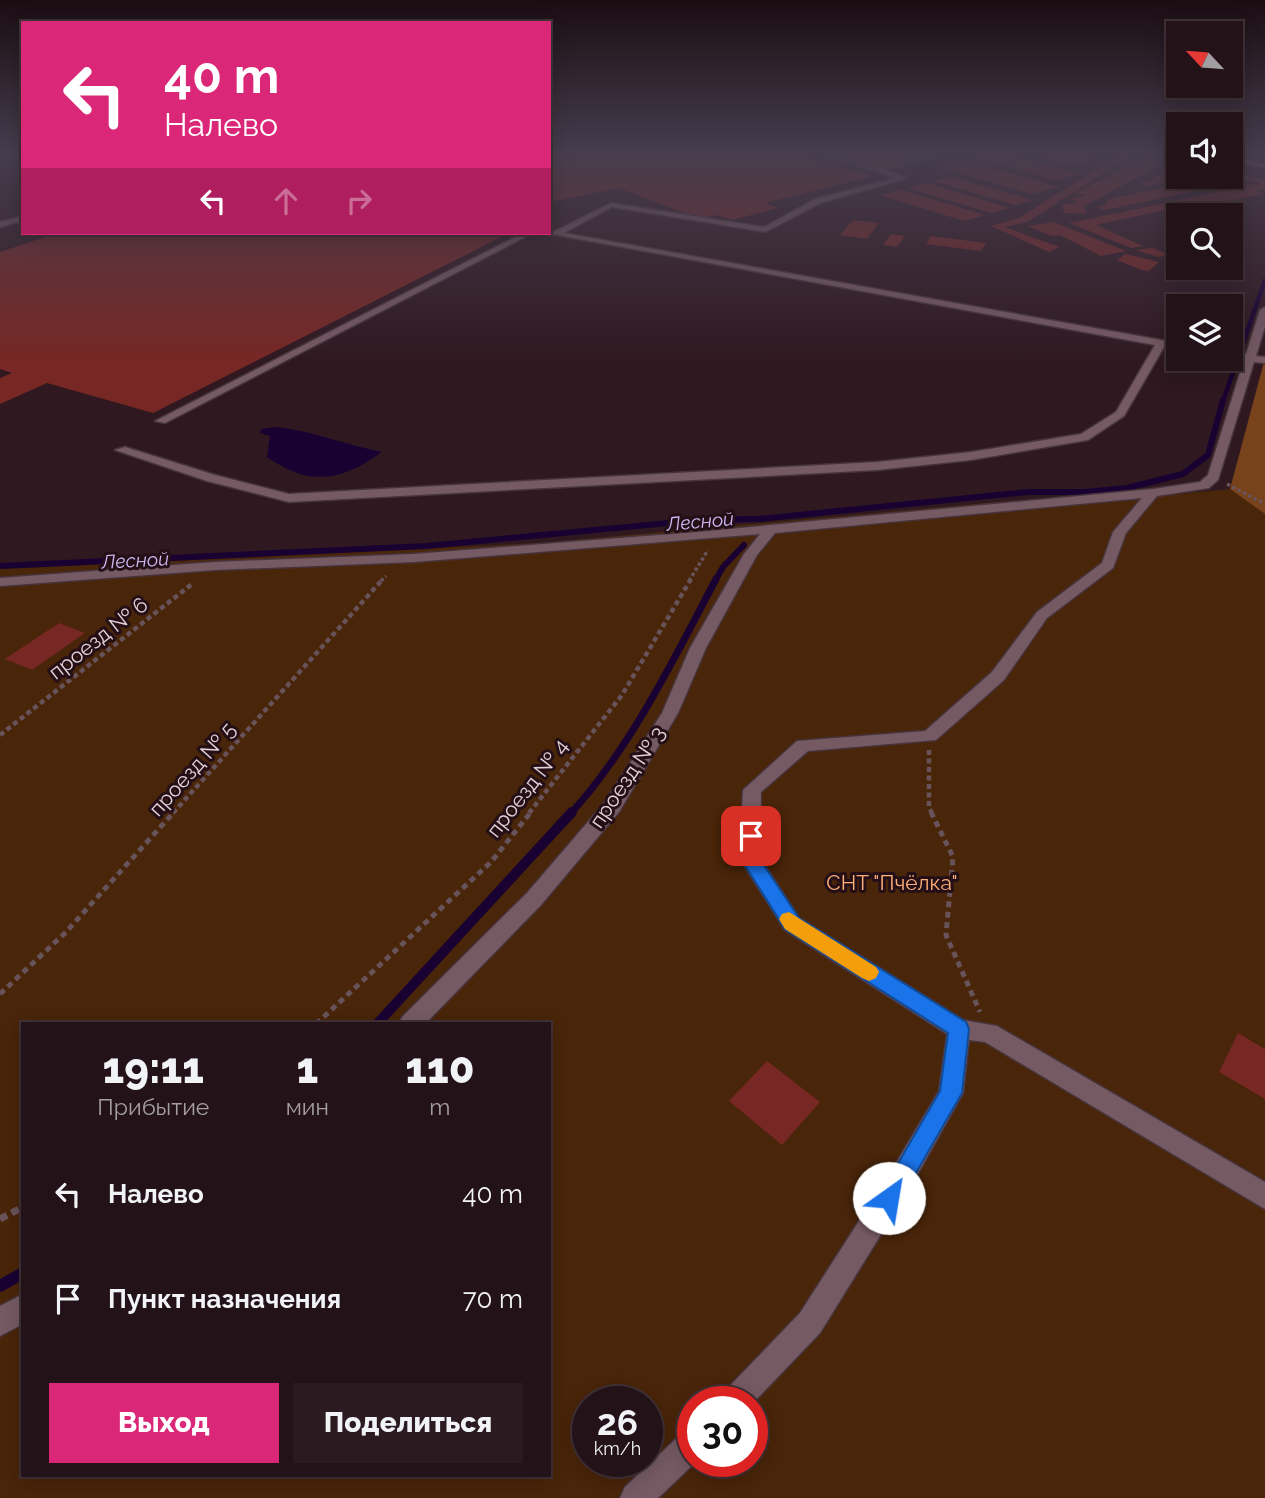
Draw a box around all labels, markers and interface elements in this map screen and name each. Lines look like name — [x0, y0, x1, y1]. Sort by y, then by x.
north arrow — [1166, 21, 1242, 98]
map controls — [1166, 21, 1243, 371]
text: 40 m — [164, 47, 279, 104]
icon: left — [49, 49, 140, 140]
text: Налево — [164, 106, 278, 143]
button: sound — [1166, 112, 1243, 189]
icon: left — [194, 182, 232, 220]
icon: ahead — [267, 182, 305, 220]
icon: right — [340, 182, 378, 220]
button: search — [1166, 203, 1243, 280]
button: layers — [1166, 294, 1243, 371]
water label: Лесной — [664, 507, 735, 535]
water label: Лесной — [100, 547, 170, 573]
street label: проезд № 6 — [43, 592, 153, 684]
street label: проезд № 5 — [143, 717, 241, 821]
street label: проезд № 3 — [584, 721, 670, 833]
street label: проезд № 4 — [481, 734, 573, 842]
pin — [721, 806, 781, 866]
icon: arrive — [732, 817, 770, 855]
park label: СНТ "Пчёлка" — [826, 870, 958, 895]
text: 19:11 — [103, 1044, 204, 1093]
text: 1 — [296, 1044, 318, 1093]
text: 110 — [405, 1044, 475, 1093]
text: Прибытие — [97, 1093, 209, 1120]
text: мин — [286, 1093, 329, 1120]
text: m — [429, 1093, 451, 1120]
position arrow — [852, 1161, 926, 1235]
icon: left — [49, 1175, 87, 1213]
text: Налево — [108, 1179, 204, 1209]
text: 40 m — [462, 1179, 523, 1209]
icon: arrive — [49, 1280, 87, 1318]
text: Пункт назначения — [108, 1284, 341, 1314]
text: 70 m — [463, 1284, 523, 1314]
button: Выход — [49, 1383, 279, 1463]
button: Поделиться — [293, 1383, 523, 1463]
speed limit sign: 30 — [677, 1386, 768, 1477]
text: 26 — [597, 1402, 638, 1443]
text: km/h — [594, 1438, 641, 1459]

